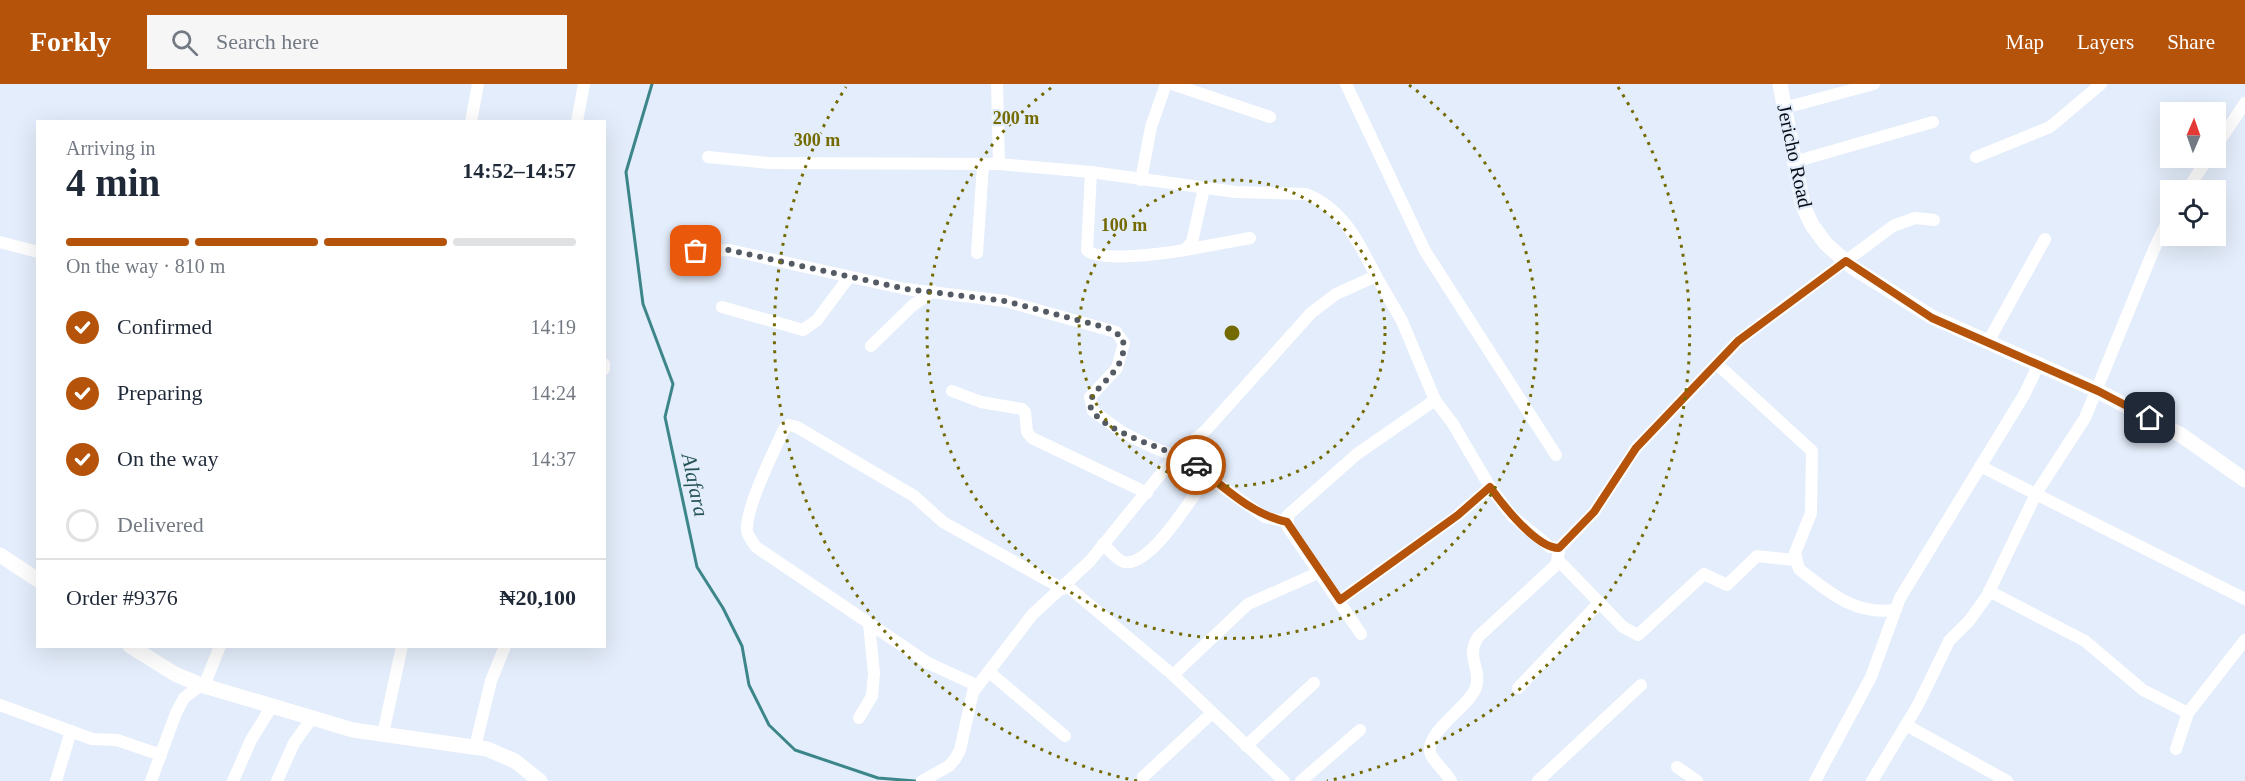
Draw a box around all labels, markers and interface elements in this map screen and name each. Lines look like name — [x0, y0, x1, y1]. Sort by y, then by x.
search box — [147, 15, 567, 69]
text: Forkly — [30, 26, 111, 57]
icon: search — [168, 26, 201, 59]
text: Search here — [216, 29, 319, 54]
text: Map — [2006, 30, 2044, 54]
text: Layers — [2077, 30, 2134, 54]
text: Share — [2167, 30, 2215, 54]
street label: Jericho Road — [1773, 102, 1817, 210]
north arrow — [2160, 102, 2226, 168]
map controls — [2160, 102, 2226, 246]
text: 200 m — [993, 108, 1039, 128]
text: 300 m — [794, 130, 840, 150]
text: Arriving in — [66, 137, 155, 159]
text: 14:52–14:57 — [462, 158, 576, 183]
text: 4 min — [66, 161, 160, 204]
button: locate — [2160, 180, 2226, 246]
text: 100 m — [1101, 215, 1147, 235]
pin — [670, 225, 721, 276]
icon: bag — [679, 234, 712, 267]
text: On the way · 810 m — [66, 255, 225, 277]
icon: check — [66, 311, 99, 344]
text: Confirmed — [117, 314, 212, 339]
text: 14:19 — [530, 316, 576, 338]
centre of rings — [1222, 323, 1242, 343]
icon: check — [66, 377, 99, 410]
text: Preparing — [117, 380, 203, 405]
text: 14:24 — [530, 382, 576, 404]
pin — [2124, 392, 2175, 443]
icon: home — [2133, 401, 2166, 434]
courier — [1166, 435, 1226, 495]
icon: check — [66, 443, 99, 476]
text: On the way — [117, 446, 218, 471]
text: 14:37 — [530, 448, 576, 470]
water label: Alafara — [676, 449, 713, 519]
icon: car — [1180, 449, 1213, 482]
text: Delivered — [117, 512, 204, 537]
text: Order #9376 — [66, 585, 178, 610]
text: ₦20,100 — [500, 585, 576, 610]

